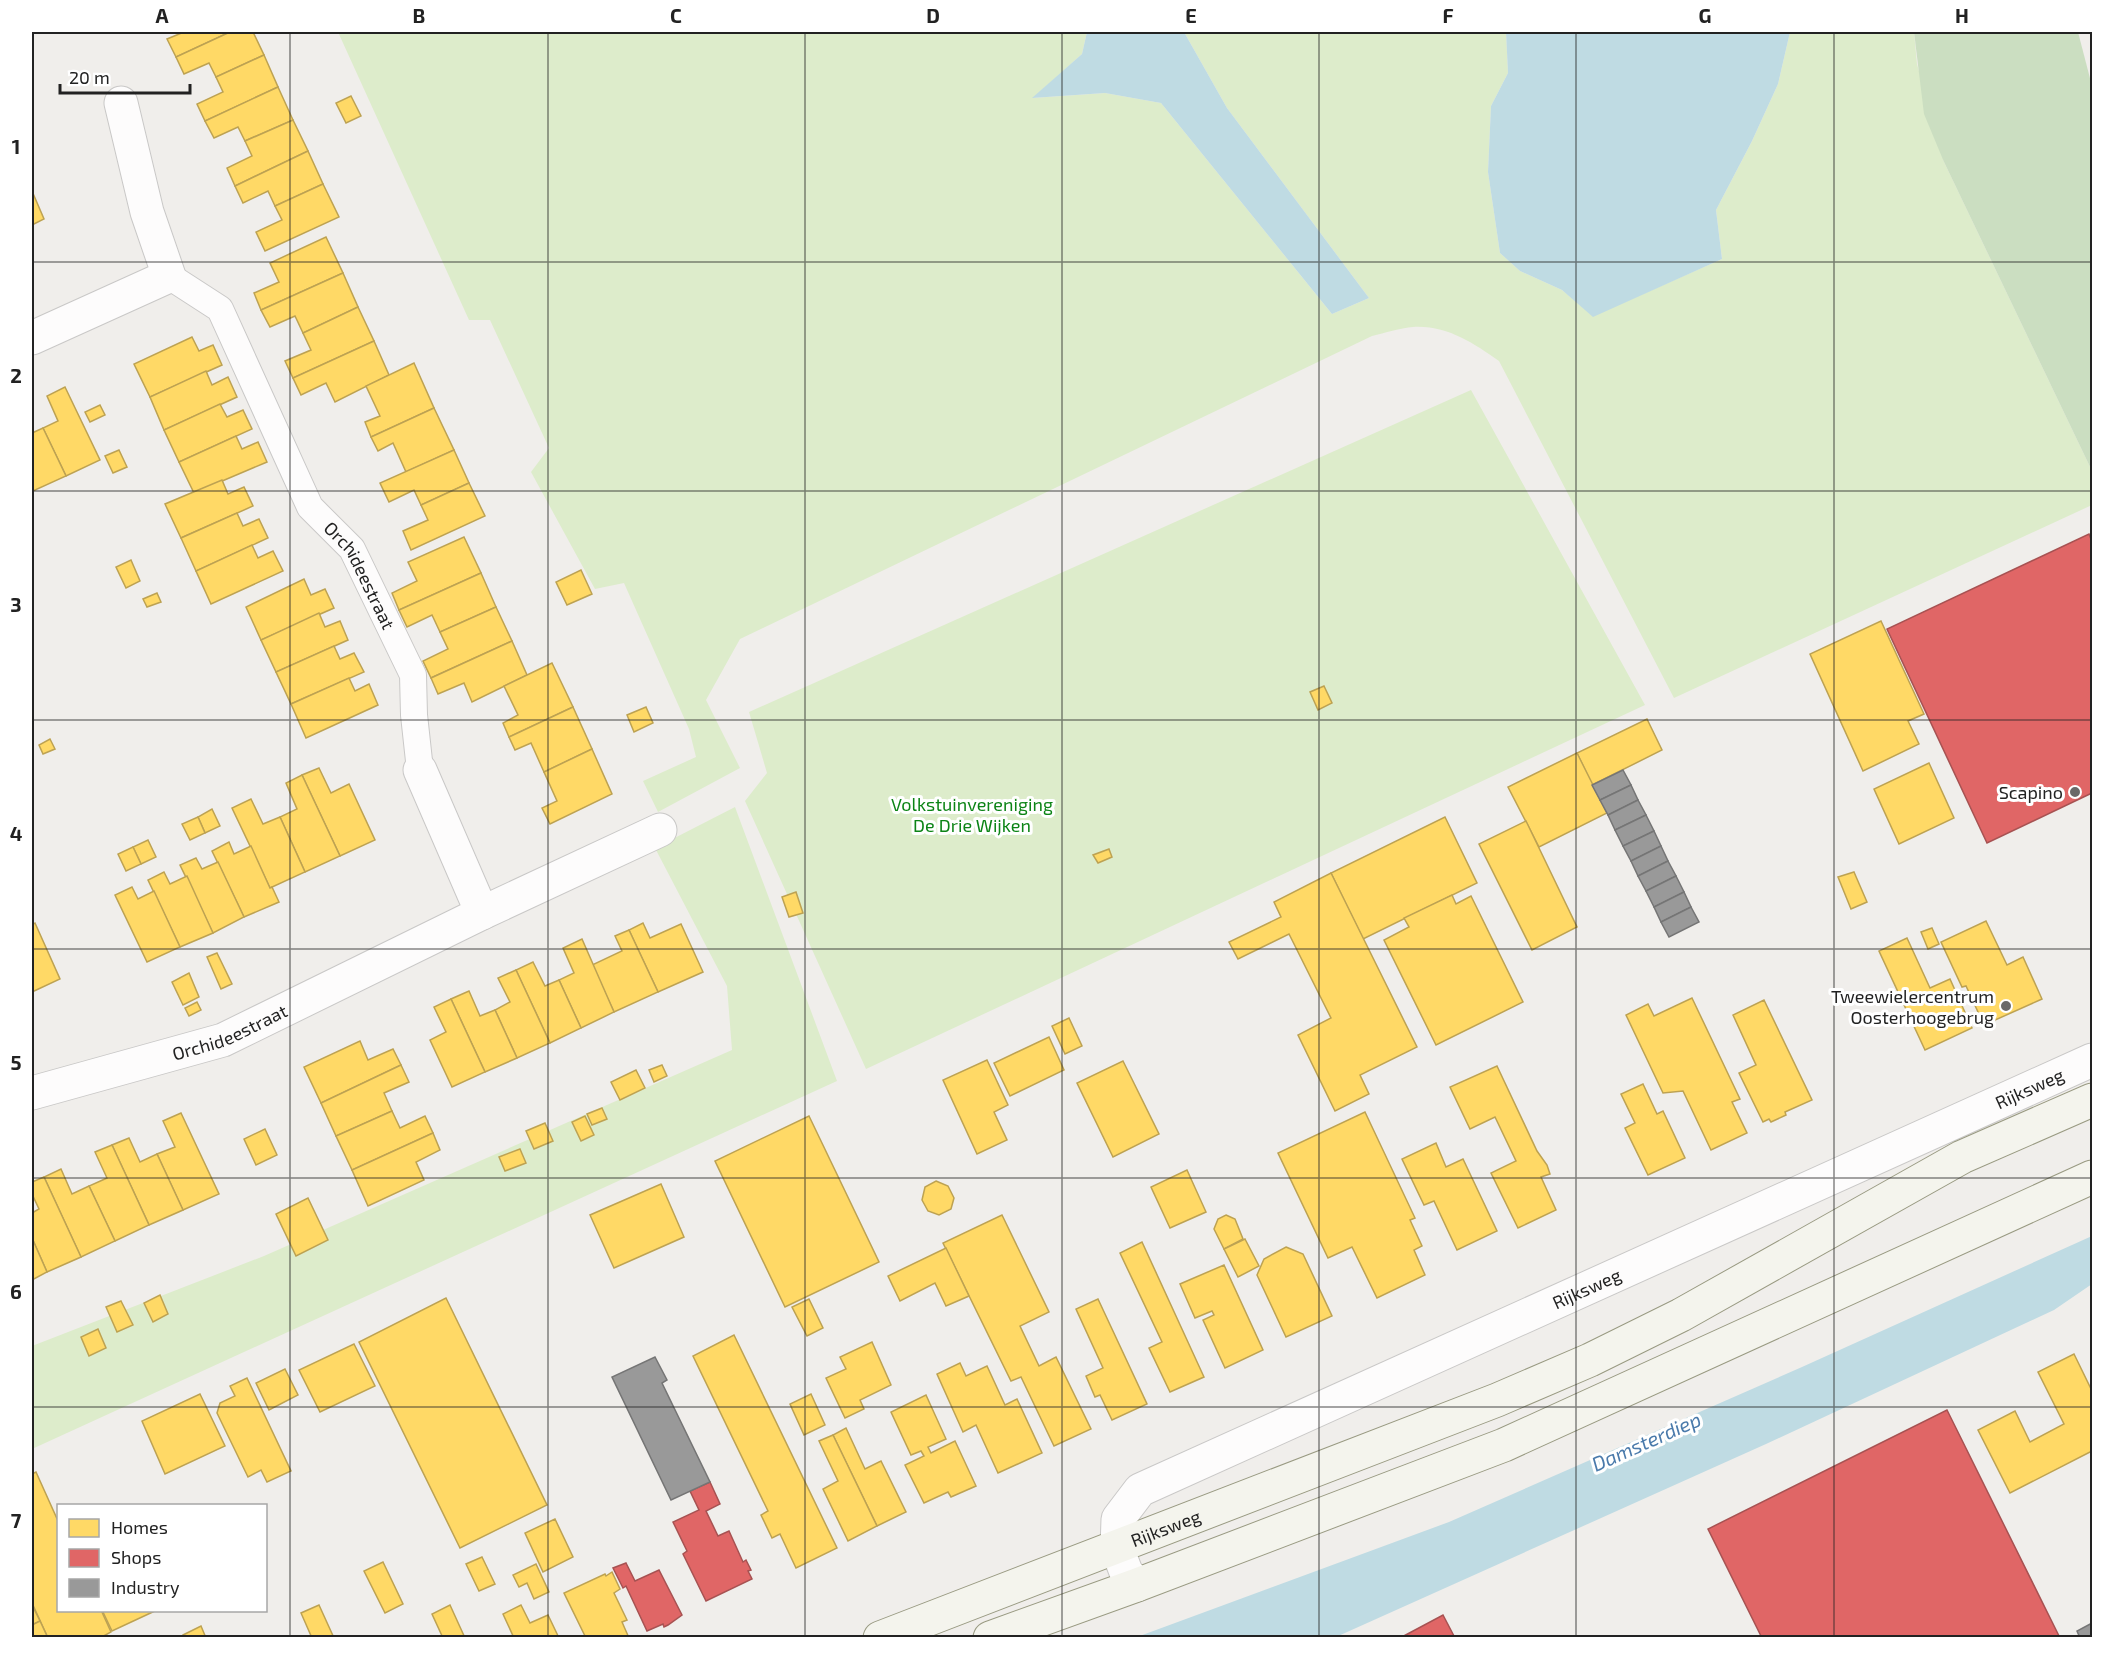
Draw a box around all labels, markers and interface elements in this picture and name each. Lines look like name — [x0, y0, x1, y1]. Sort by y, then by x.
text: A — [155, 3, 169, 27]
text: B — [413, 3, 425, 27]
text: C — [670, 3, 682, 27]
text: D — [926, 3, 940, 27]
text: E — [1185, 3, 1197, 27]
text: F — [1442, 3, 1454, 27]
text: G — [1699, 3, 1711, 27]
text: H — [1955, 3, 1969, 27]
scale bar — [60, 57, 190, 95]
text: 20 m — [69, 66, 110, 88]
text: 1 — [12, 134, 20, 158]
text: 2 — [10, 363, 22, 387]
street label: Orchideestraat — [320, 517, 400, 633]
text: 3 — [10, 592, 22, 616]
place label: Scapino — [1999, 781, 2063, 803]
marker: Scapino — [2068, 785, 2082, 799]
park label: Volkstuinvereniging De Drie Wijken — [891, 793, 1053, 836]
text: 4 — [10, 821, 23, 845]
place label: Tweewielercentrum Oosterhoogebrug — [1831, 985, 1994, 1028]
street label: Orchideestraat — [170, 999, 291, 1065]
marker: Tweewielercentrum Oosterhoogebrug — [1999, 999, 2013, 1013]
text: 5 — [10, 1050, 22, 1074]
street label: Rijksweg — [1992, 1063, 2067, 1113]
street label: Rijksweg — [1549, 1263, 1624, 1313]
text: 6 — [10, 1279, 22, 1303]
water label: Damsterdiep — [1588, 1406, 1704, 1476]
legend — [57, 1504, 267, 1612]
street label: Rijksweg — [1128, 1504, 1203, 1551]
text: 7 — [11, 1508, 22, 1532]
text: Homes — [111, 1516, 168, 1538]
text: Shops — [111, 1546, 161, 1568]
text: Industry — [111, 1576, 180, 1598]

